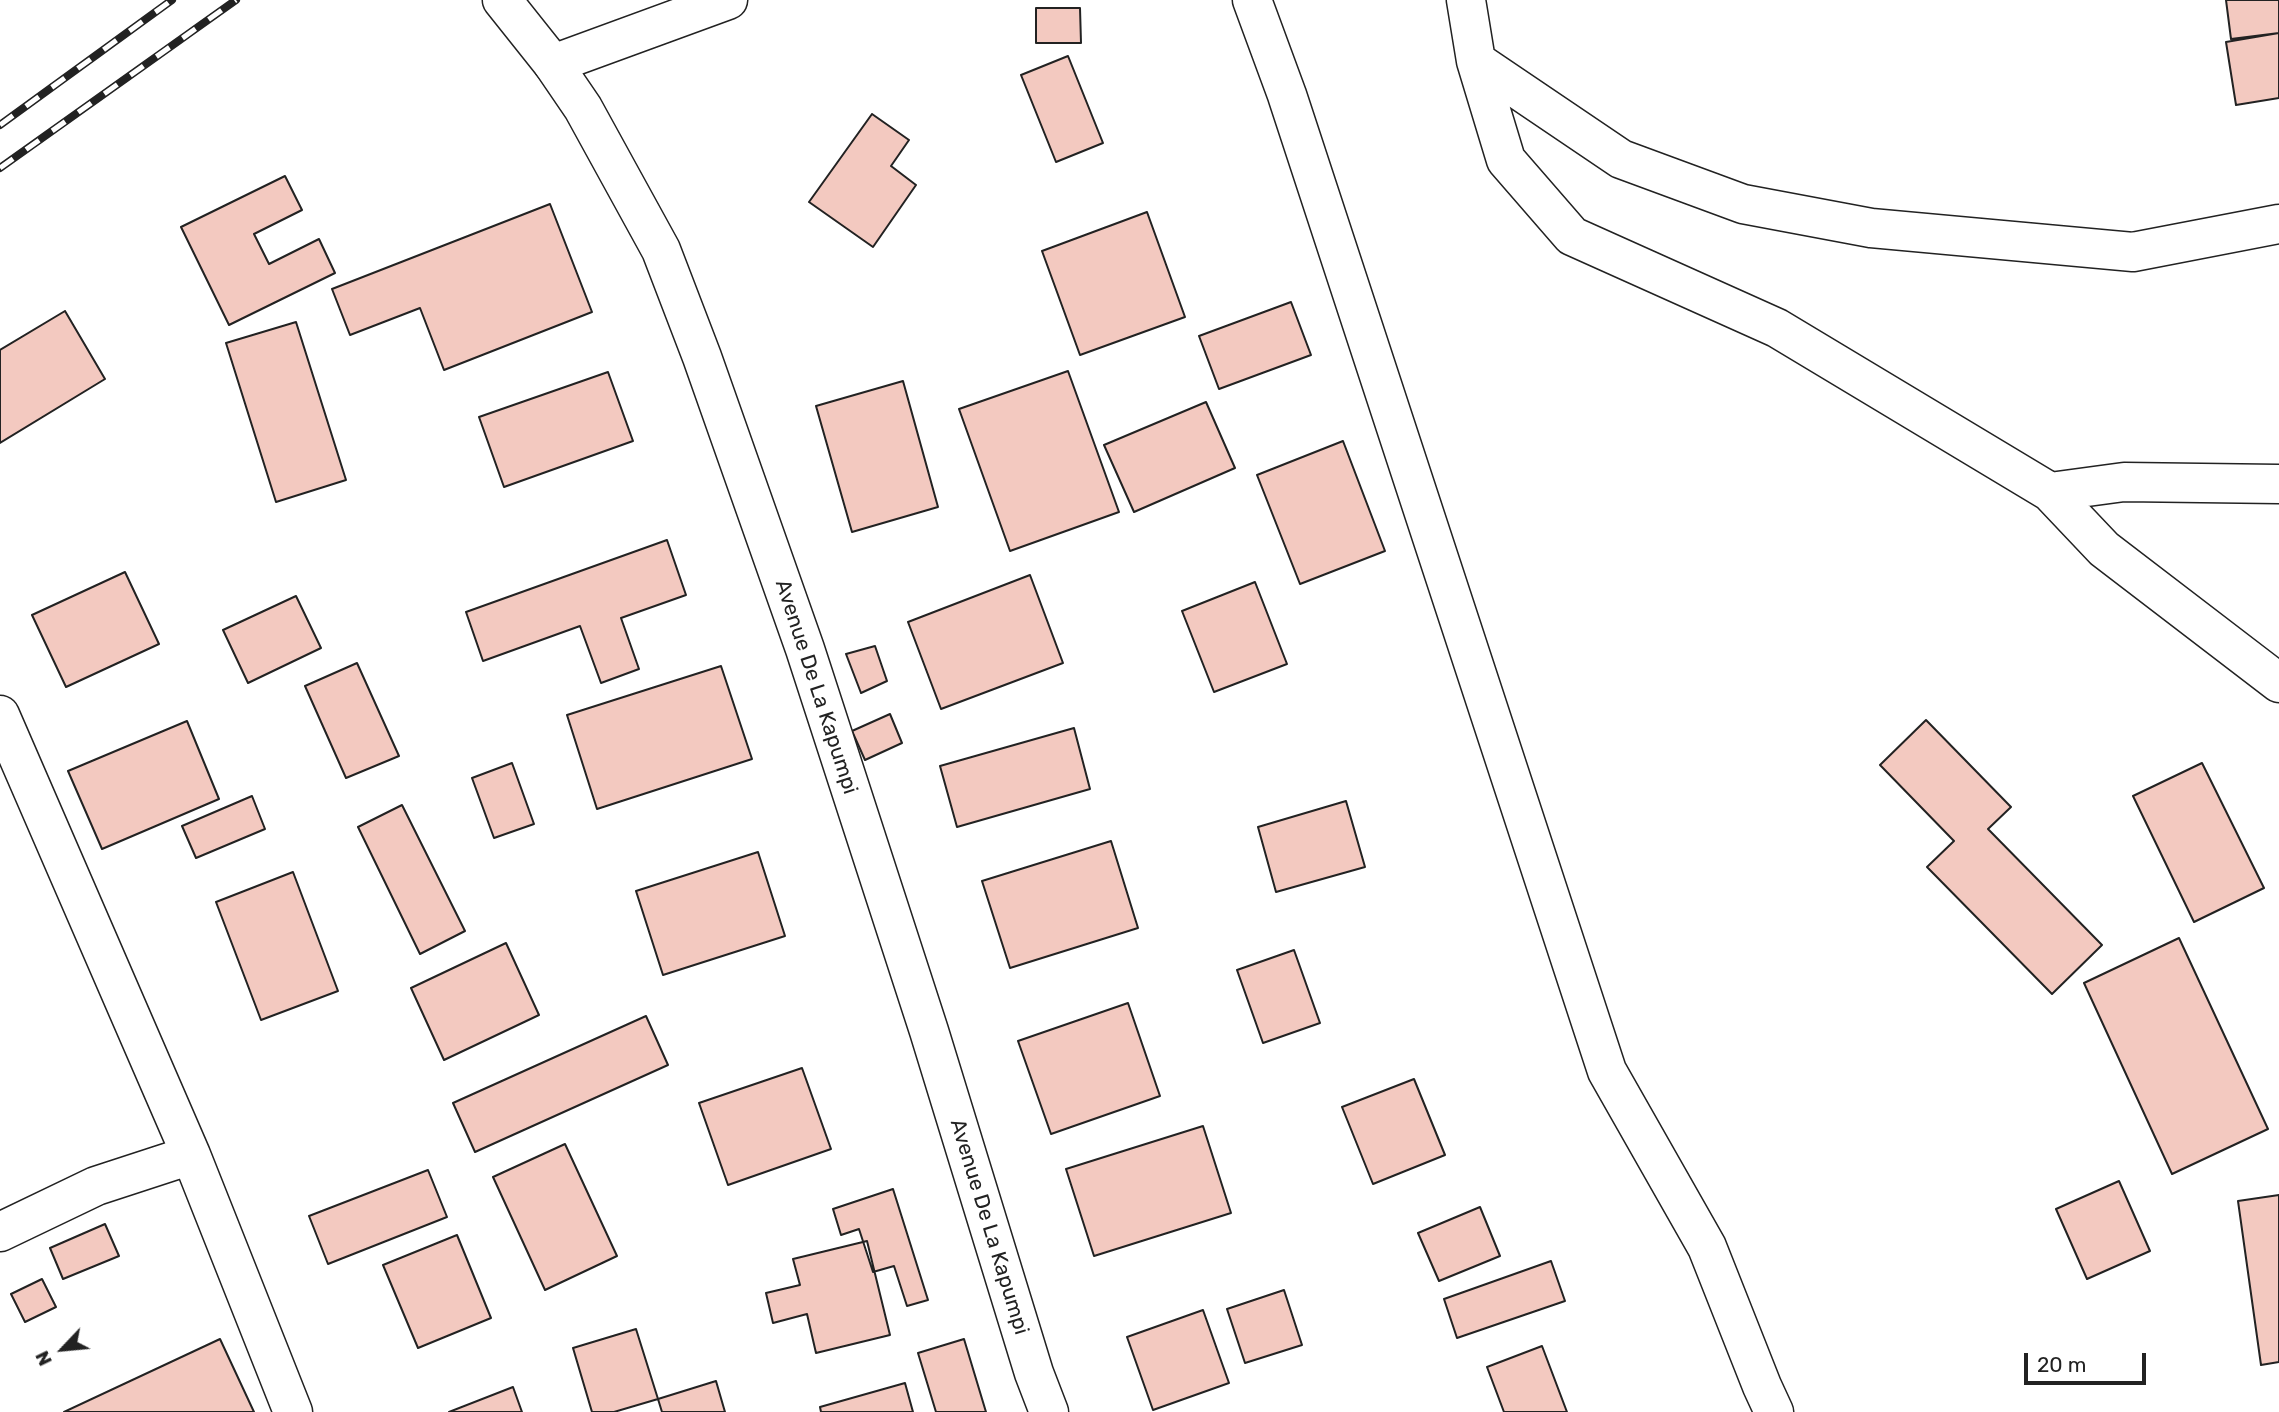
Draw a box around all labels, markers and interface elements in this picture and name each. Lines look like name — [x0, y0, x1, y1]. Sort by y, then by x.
street label: Avenue De La Kapumpi — [769, 577, 863, 797]
street label: Avenue De La Kapumpi — [944, 1116, 1034, 1338]
north arrow — [28, 1314, 98, 1384]
scale bar — [2027, 1338, 2150, 1382]
text: N — [30, 1347, 57, 1370]
text: 20 m — [2037, 1352, 2086, 1377]

